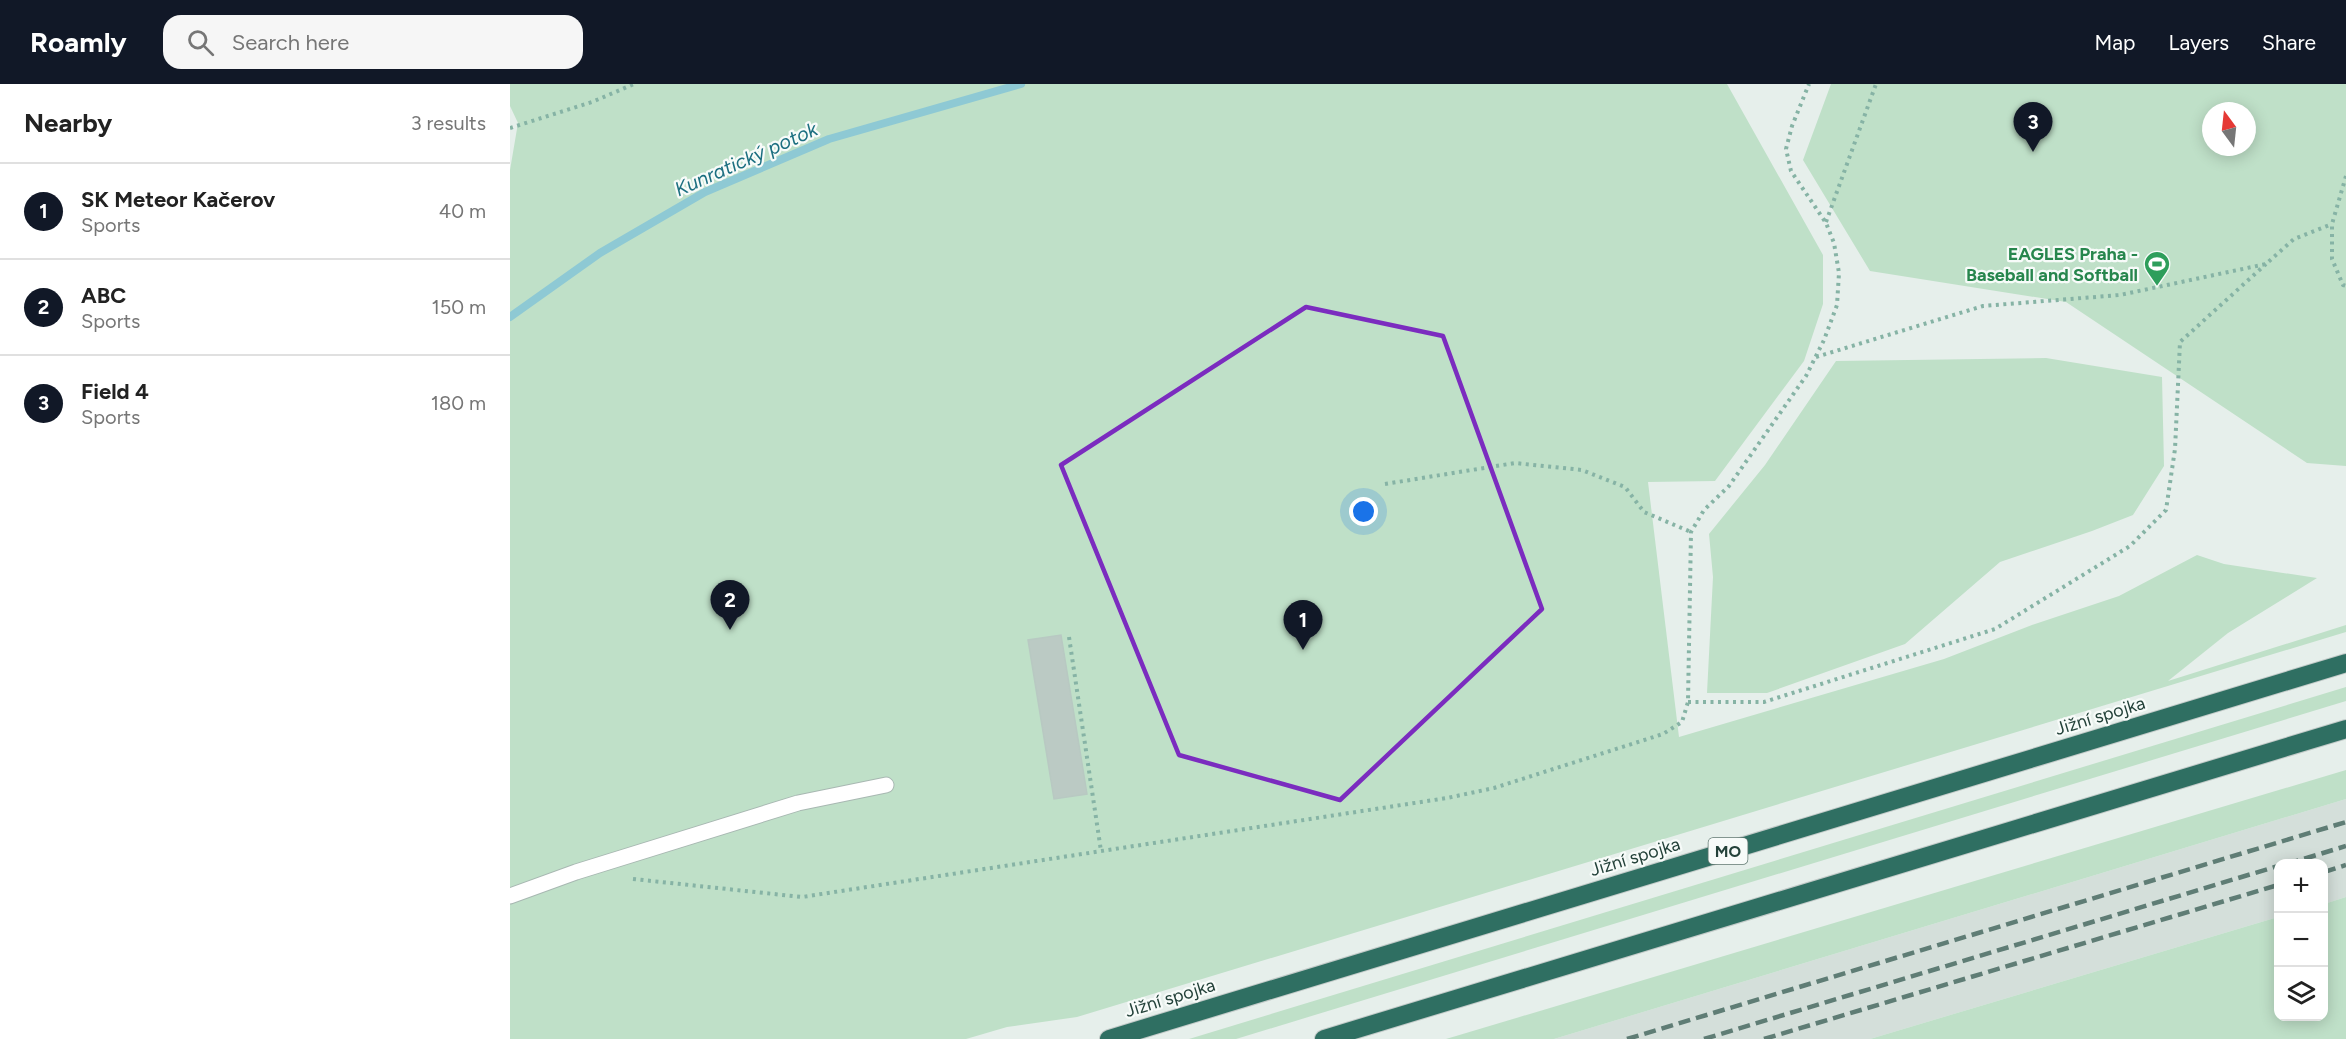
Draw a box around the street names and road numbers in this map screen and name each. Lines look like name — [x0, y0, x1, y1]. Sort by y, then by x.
street label: Jižní spojka — [2052, 692, 2148, 740]
street label: Jižní spojka — [1587, 833, 1683, 881]
road number: MO — [1708, 838, 1748, 864]
street label: Jižní spojka — [1122, 974, 1218, 1022]

